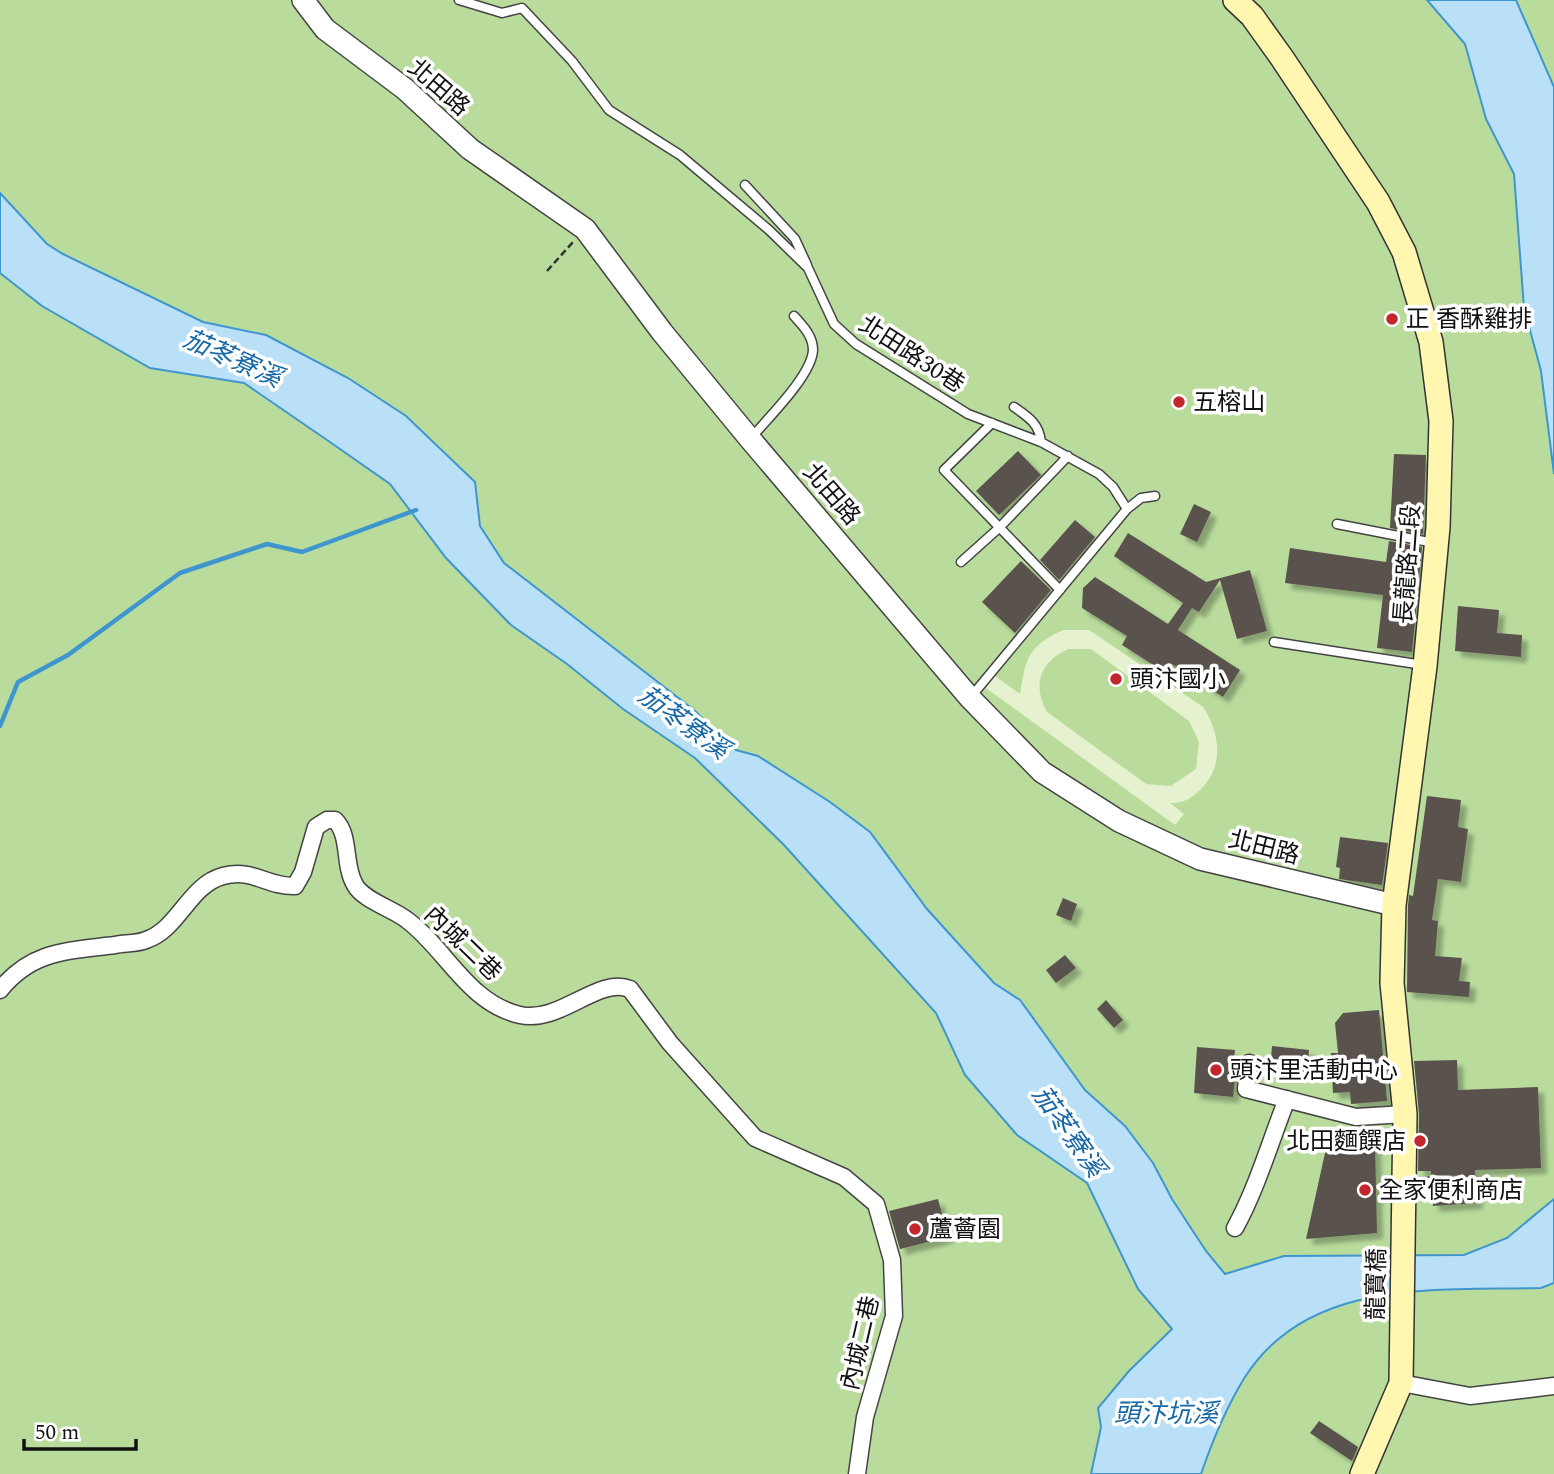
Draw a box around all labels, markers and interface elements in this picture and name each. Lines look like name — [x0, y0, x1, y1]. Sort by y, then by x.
street label: 北田路 — [399, 51, 477, 125]
place label: 正 香酥雞排 — [1406, 302, 1532, 338]
street label: 北田路30巷 — [851, 307, 972, 403]
marker: 正 香酥雞排 — [1384, 311, 1400, 327]
water label: 茄苳寮溪 — [177, 319, 292, 400]
place label: 五榕山 — [1193, 385, 1265, 421]
marker: 五榕山 — [1171, 394, 1187, 410]
street label: 北田路 — [794, 456, 868, 534]
street label: 長龍路二段 — [1386, 503, 1430, 625]
place label: 頭汴國小 — [1130, 662, 1226, 698]
marker: 頭汴國小 — [1108, 671, 1124, 687]
water label: 茄苳寮溪 — [630, 676, 740, 772]
street label: 北田路 — [1224, 822, 1303, 874]
street label: 內城二巷 — [415, 897, 509, 990]
place label: 頭汴里活動中心 — [1230, 1053, 1398, 1089]
marker: 頭汴里活動中心 — [1208, 1062, 1224, 1078]
water label: 茄苳寮溪 — [1022, 1077, 1117, 1189]
place label: 北田麵饌店 — [1286, 1124, 1406, 1160]
marker: 北田麵饌店 — [1412, 1133, 1428, 1149]
place label: 全家便利商店 — [1379, 1173, 1523, 1209]
marker: 全家便利商店 — [1357, 1182, 1373, 1198]
place label: 蘆薈園 — [929, 1212, 1001, 1248]
marker: 蘆薈園 — [907, 1221, 923, 1237]
street label: 龍寶橋 — [1358, 1248, 1396, 1320]
street label: 內城二巷 — [833, 1292, 889, 1394]
water label: 頭汴坑溪 — [1114, 1394, 1222, 1434]
scale bar — [24, 1408, 136, 1452]
text: 50 m — [35, 1417, 79, 1449]

